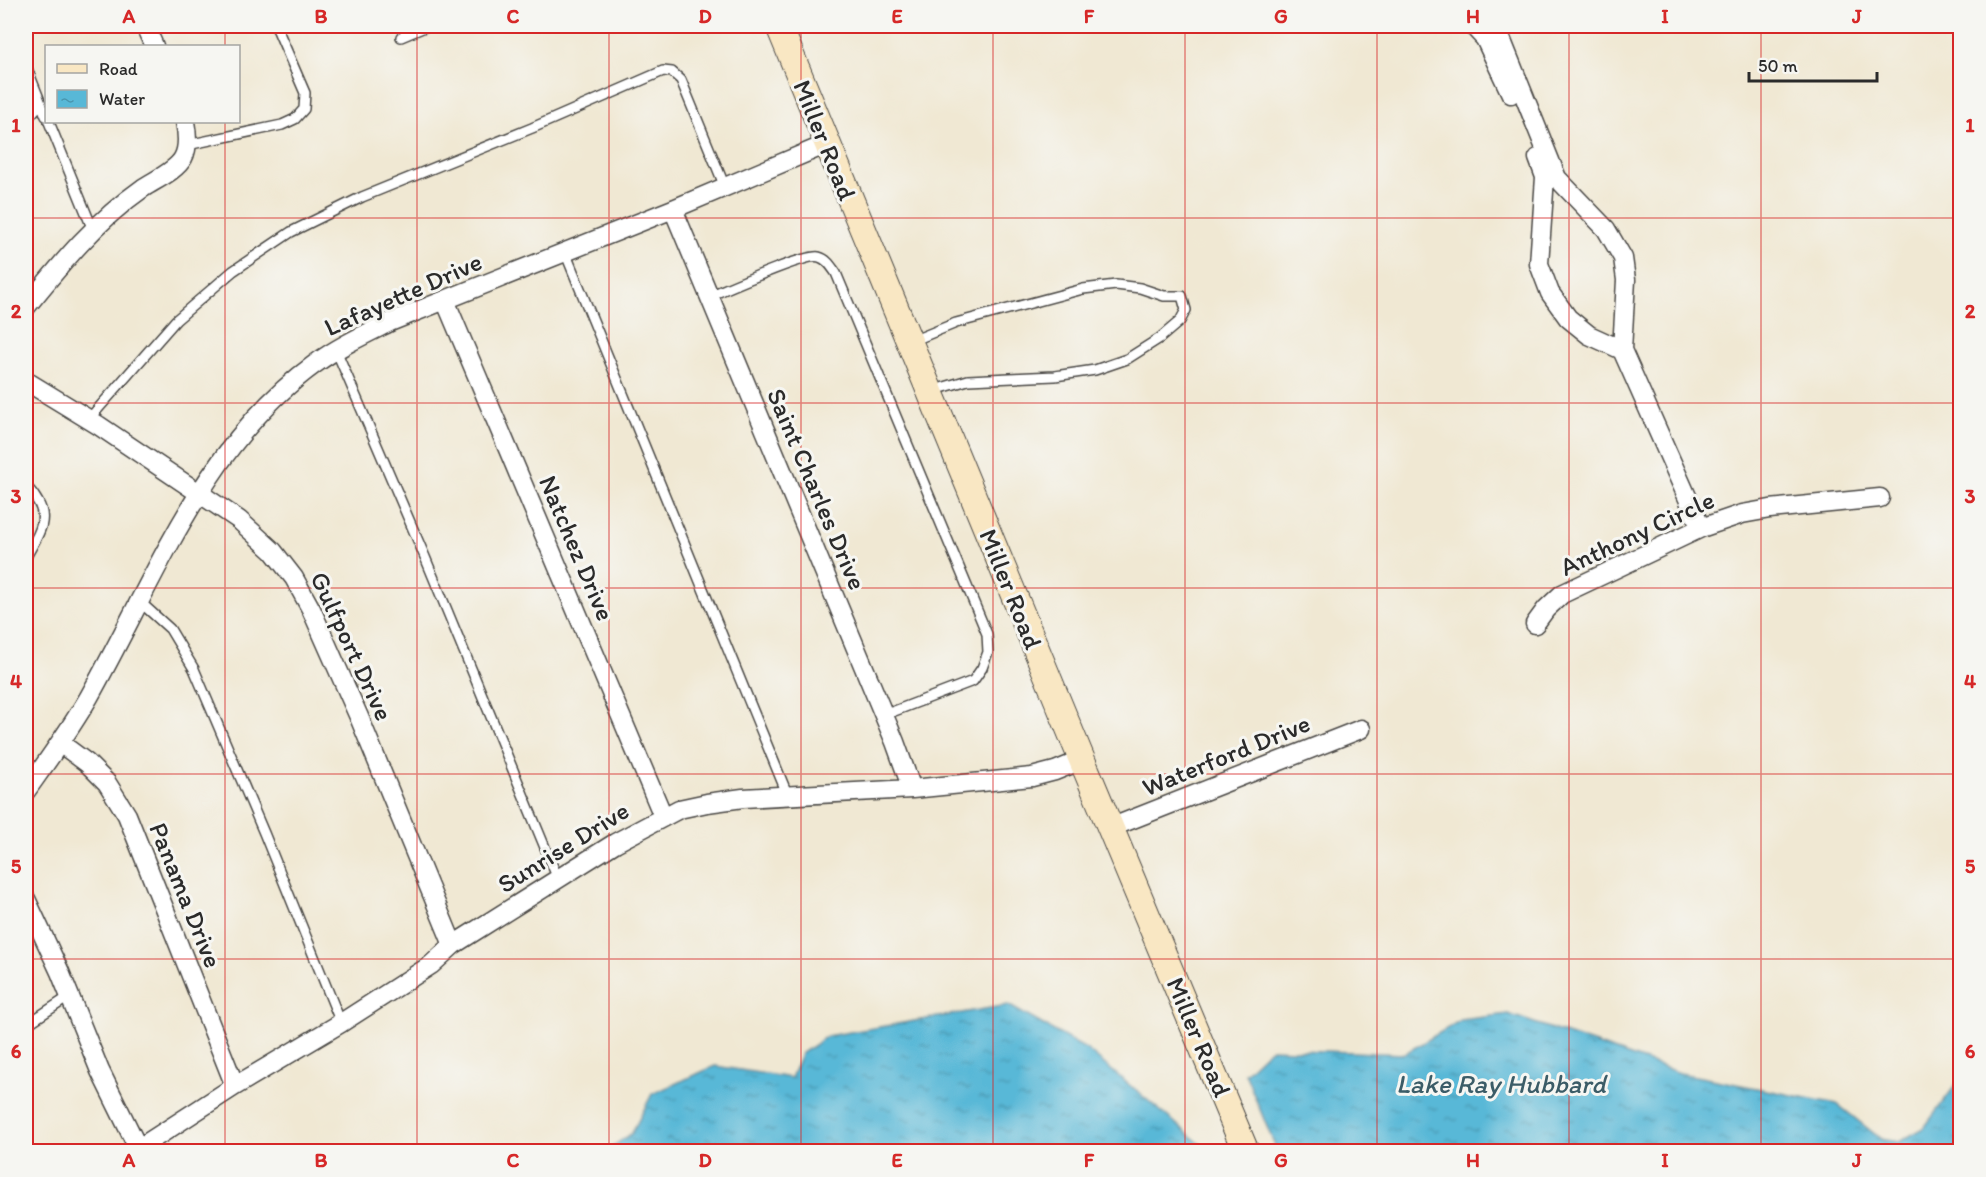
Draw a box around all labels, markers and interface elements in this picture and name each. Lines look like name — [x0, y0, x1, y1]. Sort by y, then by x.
text: A — [122, 4, 136, 28]
text: B — [315, 4, 328, 28]
text: C — [507, 4, 520, 28]
text: D — [698, 4, 712, 28]
text: E — [891, 4, 903, 28]
text: F — [1084, 4, 1095, 28]
text: G — [1274, 4, 1288, 28]
text: H — [1466, 4, 1480, 28]
text: I — [1661, 4, 1669, 28]
text: J — [1851, 4, 1862, 28]
legend — [45, 45, 240, 123]
scale bar — [1749, 45, 1876, 83]
text: 50 m — [1758, 55, 1798, 77]
text: Road — [99, 58, 138, 80]
street label: Miller Road — [786, 75, 864, 206]
text: Water — [99, 88, 145, 110]
text: 1 — [11, 113, 21, 137]
text: 1 — [1965, 113, 1975, 137]
street label: Lafayette Drive — [319, 245, 487, 343]
text: 2 — [11, 299, 22, 323]
text: 2 — [1965, 299, 1976, 323]
street label: Saint Charles Drive — [760, 384, 874, 594]
street label: Natchez Drive — [532, 471, 622, 625]
street label: Anthony Circle — [1555, 483, 1719, 583]
text: 3 — [11, 484, 22, 508]
text: 3 — [1965, 484, 1976, 508]
street label: Miller Road — [972, 524, 1050, 655]
street label: Gulfport Drive — [303, 566, 401, 726]
text: 4 — [10, 669, 22, 693]
text: 4 — [1964, 669, 1976, 693]
street label: Waterford Drive — [1137, 707, 1315, 803]
street label: Sunrise Drive — [491, 794, 635, 900]
street label: Panama Drive — [142, 818, 230, 972]
text: 5 — [11, 854, 22, 878]
text: 5 — [1965, 854, 1976, 878]
street label: Miller Road — [1159, 972, 1239, 1102]
text: 6 — [11, 1039, 22, 1063]
text: 6 — [1965, 1039, 1976, 1063]
water label: Lake Ray Hubbard — [1396, 1067, 1608, 1100]
text: A — [122, 1148, 136, 1172]
text: B — [315, 1148, 328, 1172]
text: C — [507, 1148, 520, 1172]
text: D — [698, 1148, 712, 1172]
text: E — [891, 1148, 903, 1172]
text: F — [1084, 1148, 1095, 1172]
text: G — [1274, 1148, 1288, 1172]
text: H — [1466, 1148, 1480, 1172]
text: I — [1661, 1148, 1669, 1172]
text: J — [1851, 1148, 1862, 1172]

